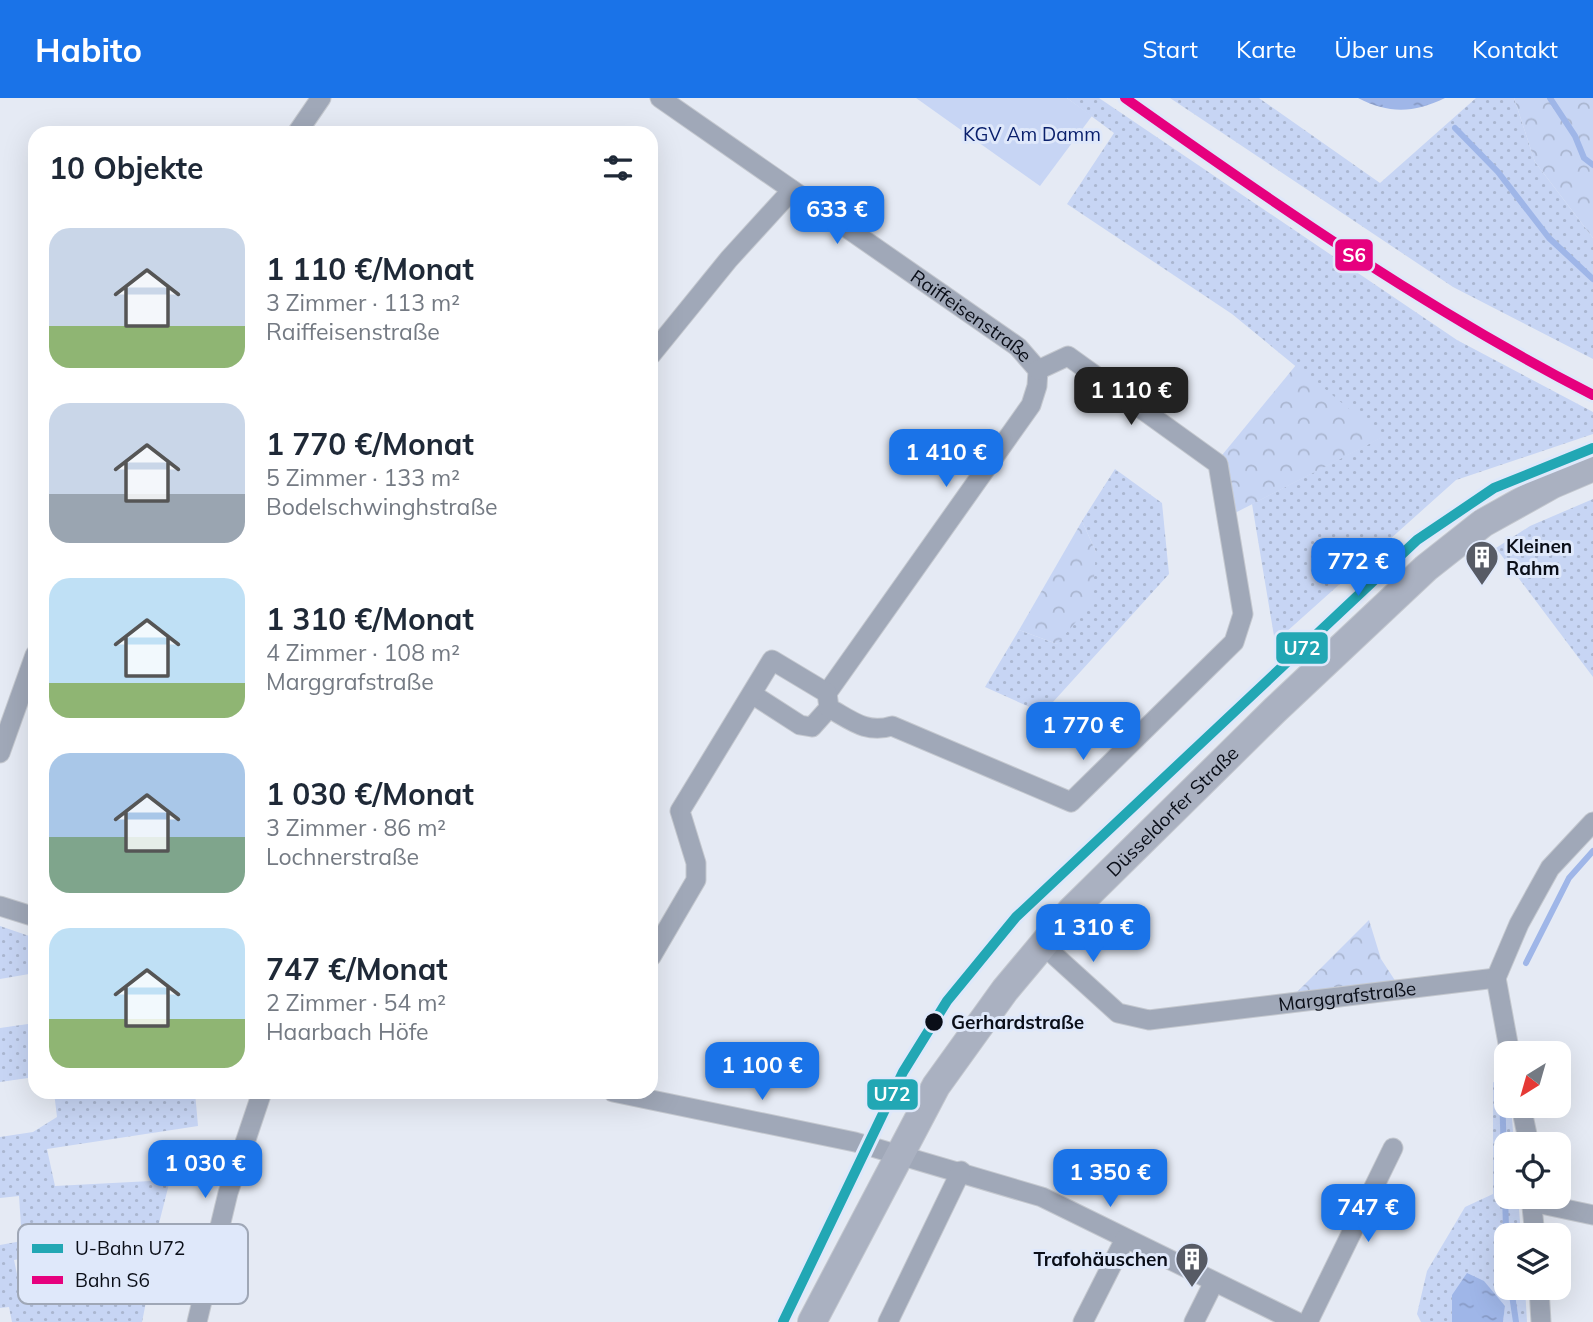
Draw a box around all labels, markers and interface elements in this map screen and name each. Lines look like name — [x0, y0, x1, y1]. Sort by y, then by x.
text: Habito — [35, 29, 142, 70]
text: Start — [1142, 34, 1198, 64]
text: Karte — [1236, 34, 1296, 64]
text: Über uns — [1334, 34, 1434, 64]
text: Kontakt — [1472, 34, 1558, 64]
park label: KGV Am Damm — [963, 122, 1101, 146]
text: 10 Objekte — [49, 149, 203, 187]
icon: filters — [599, 149, 637, 187]
pin: 633 € — [788, 186, 886, 246]
text: 633 € — [806, 194, 868, 223]
line badge: S6 — [1334, 238, 1374, 272]
text: S6 — [1342, 243, 1366, 267]
text: 1 110 €/Monat — [266, 250, 474, 288]
icon: home — [105, 256, 189, 340]
street label: Raiffeisenstraße — [906, 264, 1037, 367]
text: 3 Zimmer · 113 m² — [266, 288, 460, 317]
text: Raiffeisenstraße — [266, 317, 440, 346]
pin: 1 110 € — [1066, 368, 1196, 427]
text: 1 110 € — [1090, 375, 1172, 404]
text: 1 770 €/Monat — [266, 425, 474, 463]
pin: 1 410 € — [881, 430, 1011, 489]
icon: home — [105, 431, 189, 515]
text: 1 410 € — [905, 437, 987, 466]
text: 5 Zimmer · 133 m² — [266, 463, 460, 492]
text: Bodelschwinghstraße — [266, 492, 497, 521]
place label: Kleinen Rahm — [1506, 534, 1572, 580]
pin: 772 € — [1309, 538, 1407, 598]
building icon: Kleinen Rahm — [1463, 538, 1501, 587]
text: 772 € — [1327, 546, 1389, 575]
text: 1 310 €/Monat — [266, 600, 474, 638]
icon: home — [105, 606, 189, 690]
line badge: U72 — [1275, 631, 1329, 665]
text: U72 — [1284, 636, 1320, 660]
text: 4 Zimmer · 108 m² — [266, 638, 460, 667]
text: Marggrafstraße — [266, 667, 434, 696]
pin: 1 770 € — [1018, 702, 1148, 762]
text: 1 770 € — [1042, 710, 1124, 739]
street label: Düsseldorfer Straße — [1101, 741, 1243, 881]
text: 1 030 €/Monat — [266, 775, 474, 813]
icon: home — [105, 781, 189, 865]
text: 3 Zimmer · 86 m² — [266, 813, 446, 842]
text: Lochnerstraße — [266, 842, 419, 871]
pin: 1 310 € — [1028, 904, 1158, 964]
text: 1 310 € — [1052, 912, 1134, 941]
text: 747 €/Monat — [266, 950, 448, 988]
icon: home — [105, 956, 189, 1040]
street label: Marggrafstraße — [1277, 976, 1417, 1016]
text: 2 Zimmer · 54 m² — [266, 988, 446, 1017]
place label: Gerhardstraße — [951, 1010, 1084, 1034]
marker: Gerhardstraße — [923, 1011, 945, 1033]
text: Haarbach Höfe — [266, 1017, 429, 1046]
north arrow — [1494, 1041, 1572, 1118]
map controls — [1494, 1041, 1571, 1300]
pin: 1 100 € — [697, 1042, 827, 1102]
text: 1 100 € — [721, 1050, 803, 1079]
line badge: U72 — [866, 1078, 919, 1111]
text: U72 — [874, 1082, 910, 1106]
button: locate — [1494, 1132, 1571, 1209]
pin: 1 030 € — [140, 1140, 270, 1200]
text: 1 030 € — [164, 1148, 246, 1177]
pin: 1 350 € — [1045, 1150, 1175, 1209]
text: 1 350 € — [1069, 1157, 1151, 1186]
pin: 747 € — [1319, 1184, 1417, 1244]
text: 747 € — [1337, 1192, 1399, 1221]
button: layers — [1494, 1223, 1571, 1300]
legend — [18, 1224, 248, 1304]
text: U-Bahn U72 — [75, 1236, 185, 1260]
building icon: Trafohäuschen — [1173, 1240, 1211, 1289]
place label: Trafohäuschen — [1034, 1247, 1168, 1271]
text: Bahn S6 — [75, 1268, 150, 1292]

